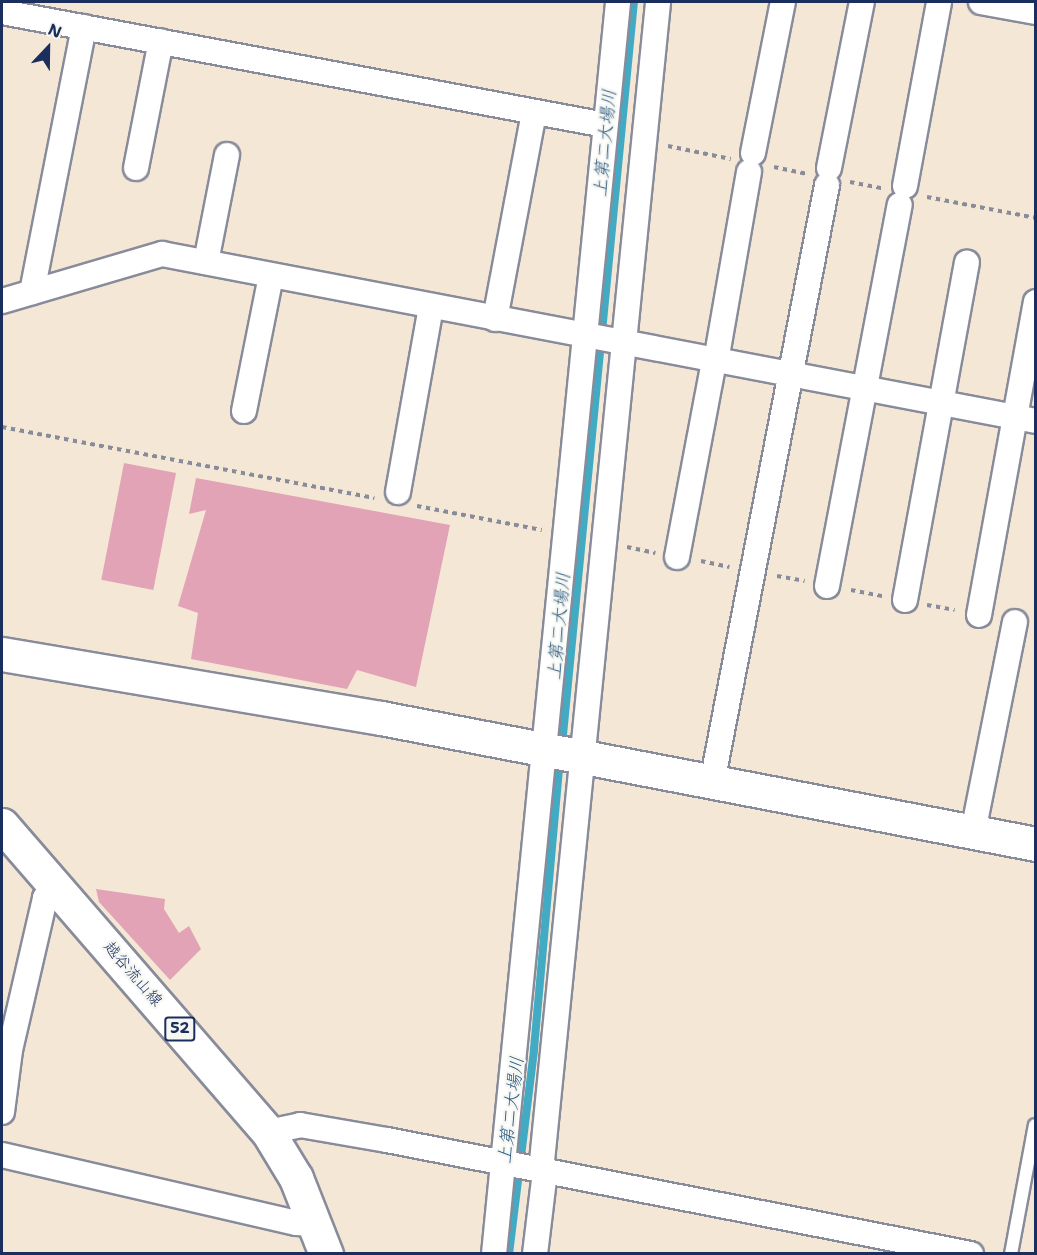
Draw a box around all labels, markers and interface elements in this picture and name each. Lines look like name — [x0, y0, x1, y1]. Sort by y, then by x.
north arrow — [18, 18, 78, 78]
text: N — [45, 19, 65, 43]
water label: 上第二大場川 — [590, 88, 620, 198]
water label: 上第二大場川 — [544, 571, 574, 681]
street label: 越谷流山線 — [100, 938, 166, 1010]
road number: 52 — [164, 1017, 196, 1041]
water label: 上第二大場川 — [494, 1055, 528, 1165]

